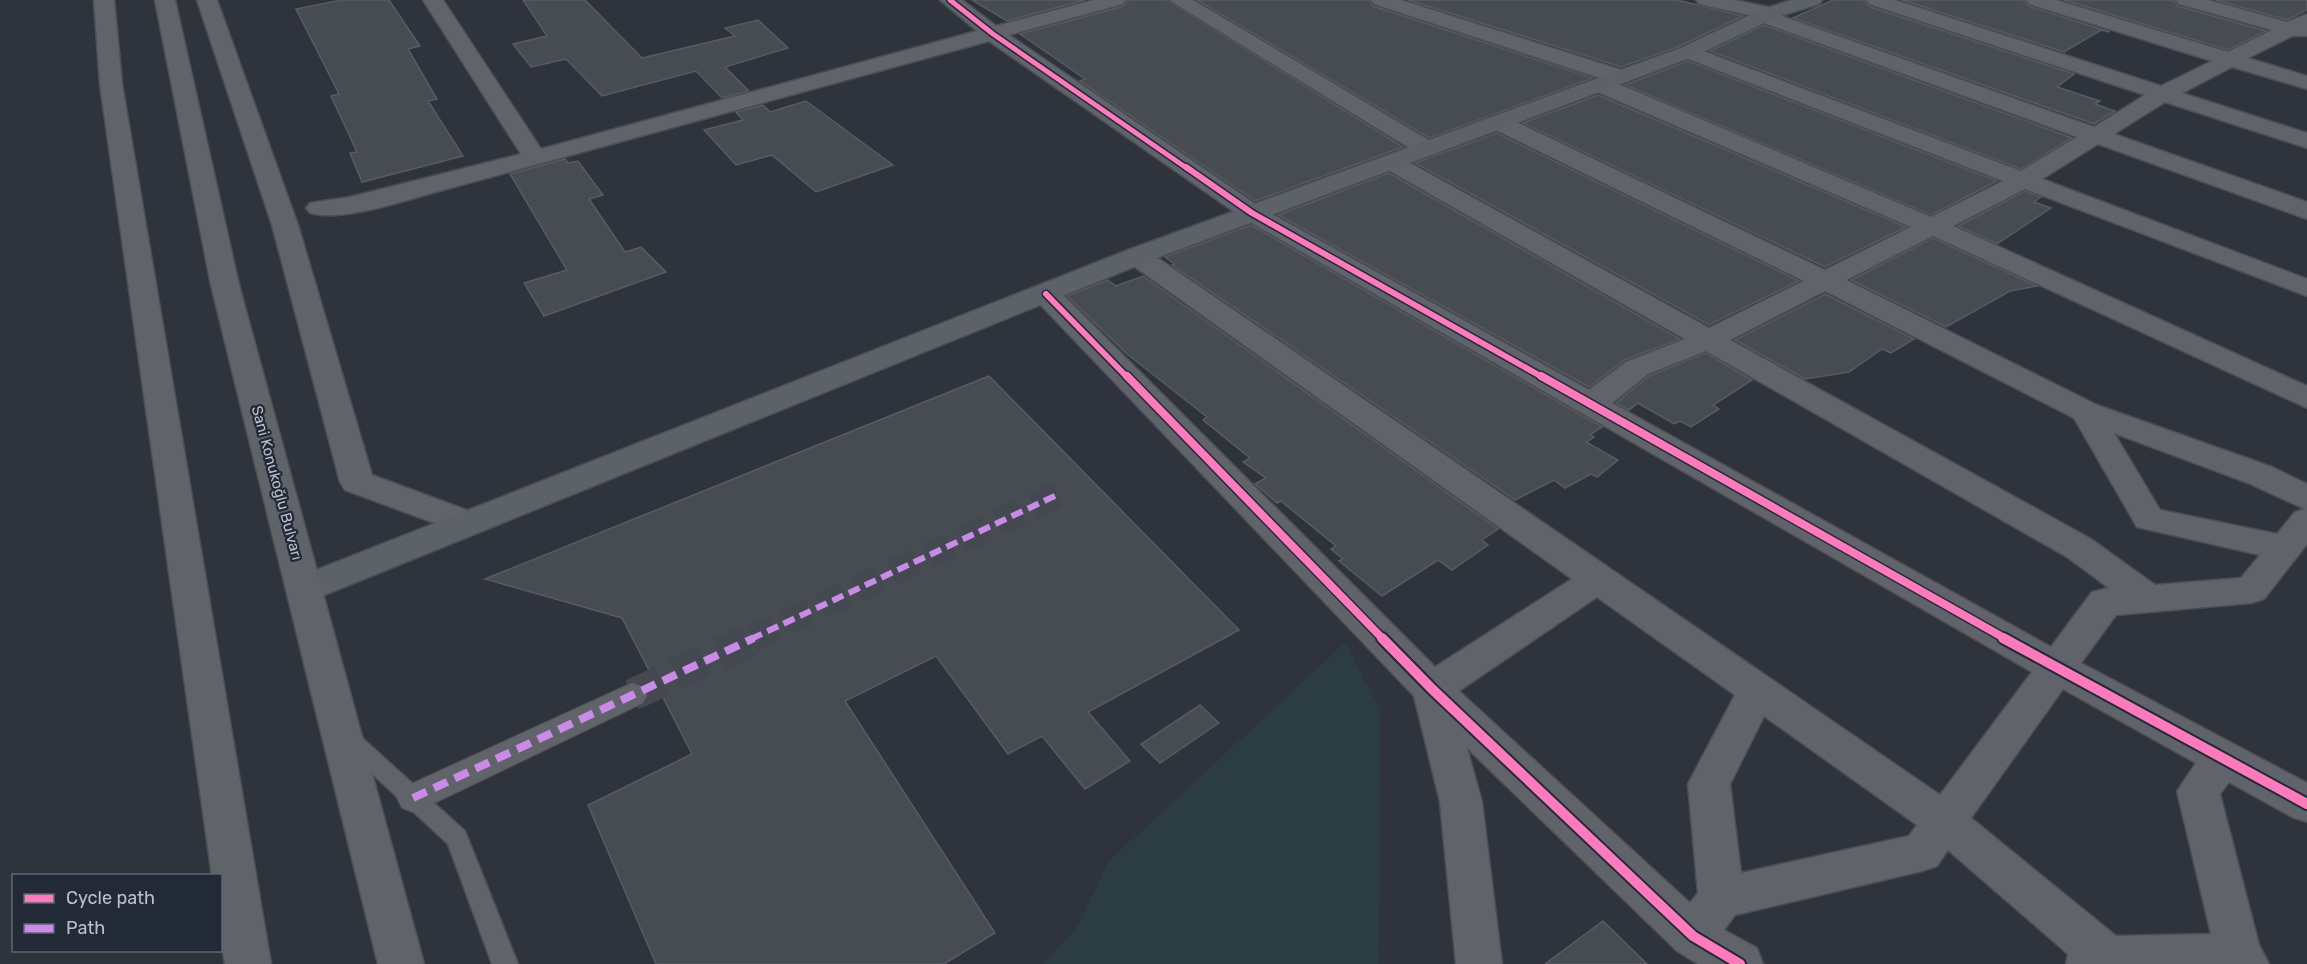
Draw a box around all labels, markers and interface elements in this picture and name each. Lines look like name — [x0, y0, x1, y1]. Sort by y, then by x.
street label: Sani Konukoğlu Bulvarı — [248, 404, 306, 562]
legend — [12, 874, 222, 952]
text: Cycle path — [66, 887, 155, 909]
text: Path — [66, 917, 105, 939]

